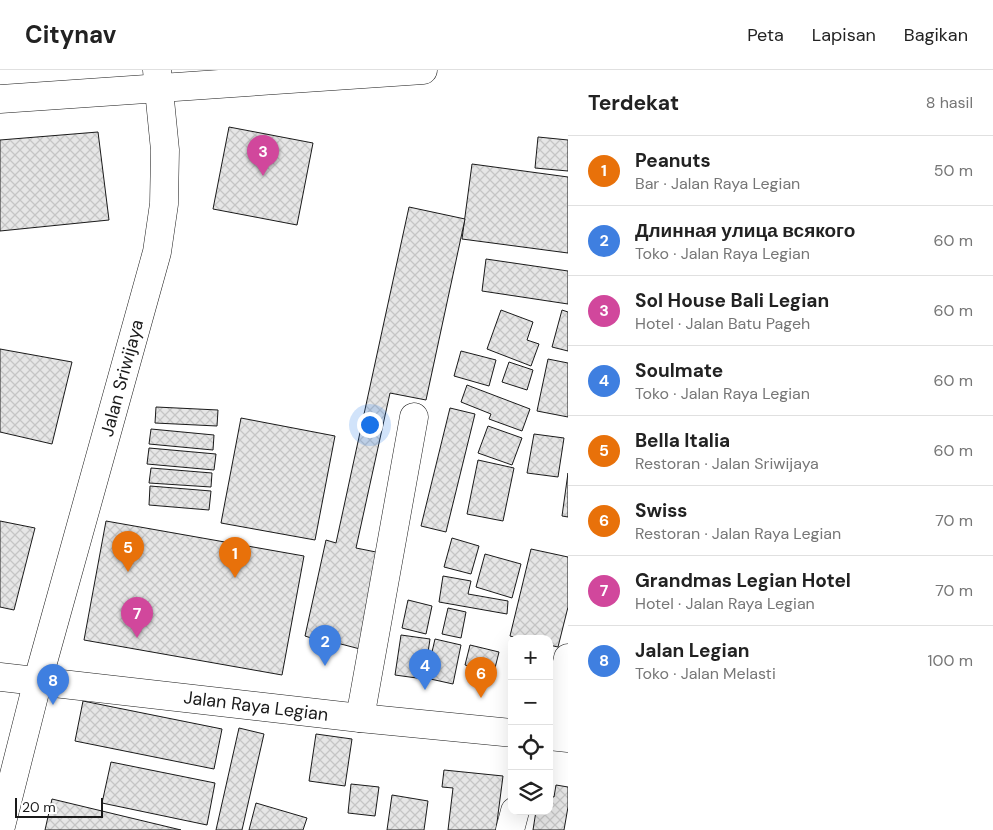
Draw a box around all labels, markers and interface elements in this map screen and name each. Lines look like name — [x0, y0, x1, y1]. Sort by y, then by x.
text: Citynav — [25, 19, 116, 50]
text: Peta — [747, 23, 784, 47]
text: Lapisan — [812, 23, 876, 47]
text: Bagikan — [904, 23, 968, 47]
text: Terdekat — [588, 89, 679, 117]
text: 8 hasil — [926, 92, 973, 113]
pin: 3 — [247, 135, 279, 176]
text: Peanuts — [635, 148, 711, 173]
text: 1 — [601, 160, 607, 181]
text: 50 m — [934, 160, 973, 181]
text: Bar · Jalan Raya Legian — [635, 173, 800, 194]
text: Длинная улица всякого — [635, 218, 855, 243]
text: 2 — [599, 230, 609, 251]
text: 60 m — [933, 230, 973, 251]
text: Toko · Jalan Raya Legian — [635, 243, 810, 264]
text: Sol House Bali Legian — [635, 288, 829, 313]
text: 3 — [599, 300, 609, 321]
text: 60 m — [933, 300, 973, 321]
text: Hotel · Jalan Batu Pageh — [635, 313, 810, 334]
street label: Jalan Sriwijaya — [95, 317, 149, 439]
text: Soulmate — [635, 358, 723, 383]
text: 4 — [599, 370, 609, 391]
text: 60 m — [933, 370, 973, 391]
text: Toko · Jalan Raya Legian — [635, 383, 810, 404]
your location — [357, 412, 383, 438]
text: Bella Italia — [635, 428, 730, 453]
text: 5 — [599, 440, 609, 461]
text: 60 m — [933, 440, 973, 461]
text: Restoran · Jalan Sriwijaya — [635, 453, 819, 474]
text: Swiss — [635, 498, 687, 523]
text: 6 — [599, 510, 609, 531]
text: 70 m — [935, 510, 973, 531]
text: Restoran · Jalan Raya Legian — [635, 523, 841, 544]
pin: 5 — [112, 531, 144, 572]
pin: 1 — [219, 537, 251, 578]
text: Grandmas Legian Hotel — [635, 568, 851, 593]
text: 7 — [600, 580, 608, 601]
text: 70 m — [935, 580, 973, 601]
text: Hotel · Jalan Raya Legian — [635, 593, 815, 614]
pin: 7 — [121, 597, 153, 638]
pin: 2 — [309, 625, 341, 666]
map controls — [508, 635, 553, 815]
button: + — [508, 635, 553, 680]
text: Jalan Legian — [635, 638, 750, 663]
pin: 4 — [409, 649, 441, 690]
text: 8 — [599, 650, 609, 671]
text: 100 m — [928, 650, 973, 671]
pin: 6 — [465, 657, 497, 698]
text: Toko · Jalan Melasti — [635, 663, 776, 684]
pin: 8 — [37, 664, 69, 705]
button: − — [508, 680, 553, 725]
street label: Jalan Raya Legian — [182, 685, 330, 727]
button: locate — [508, 725, 553, 770]
button: layers — [508, 770, 553, 815]
scale bar — [15, 795, 102, 818]
text: 20 m — [22, 798, 56, 816]

